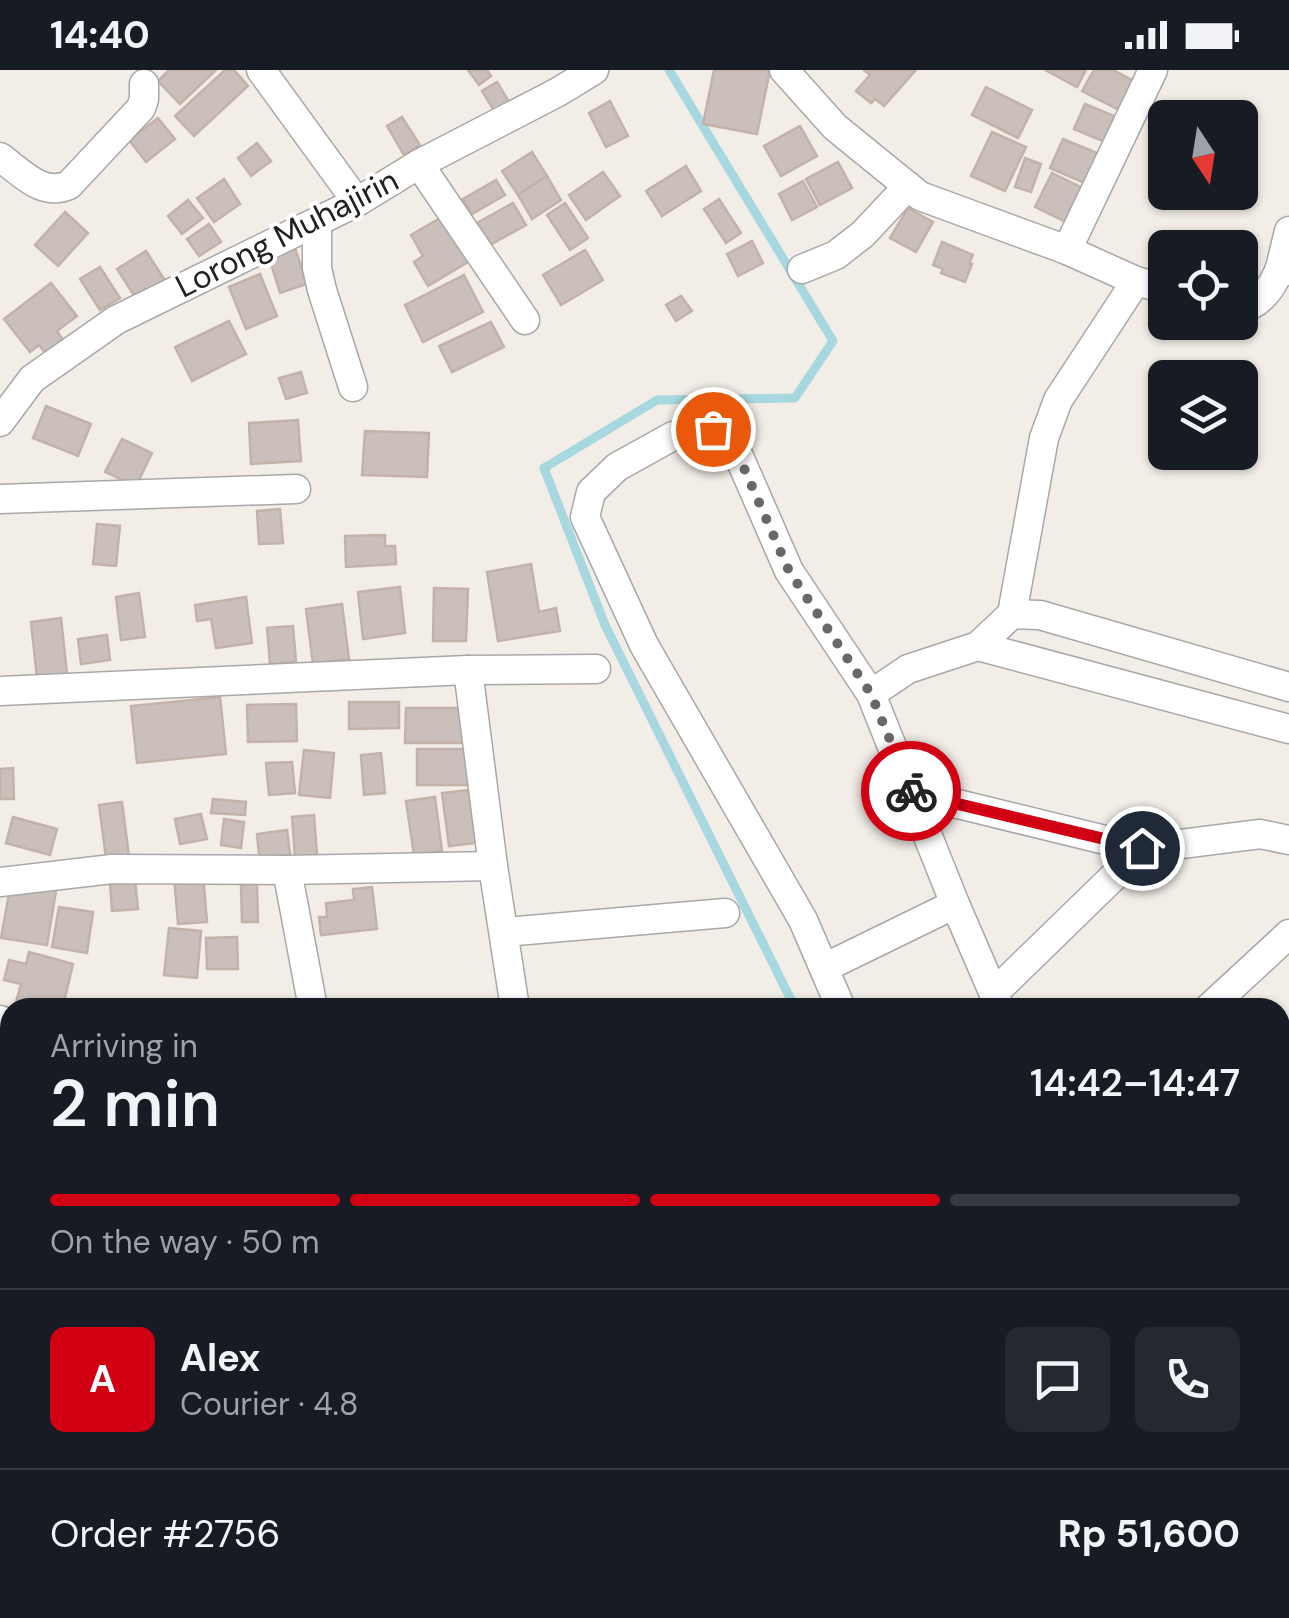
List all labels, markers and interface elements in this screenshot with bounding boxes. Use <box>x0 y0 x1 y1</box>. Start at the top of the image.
text: 14:40 <box>50 10 150 60</box>
north arrow <box>1148 100 1258 210</box>
map controls <box>1148 100 1258 470</box>
street label: Lorong Muhajirin <box>169 159 405 307</box>
button: locate <box>1148 230 1258 340</box>
button: layers <box>1148 360 1258 470</box>
pin <box>671 387 756 472</box>
icon: bag <box>686 402 741 457</box>
courier <box>861 741 961 841</box>
icon: bike <box>884 764 939 819</box>
pin <box>1100 806 1185 891</box>
icon: home <box>1115 821 1170 876</box>
text: Arriving in <box>50 1025 198 1067</box>
text: 14:42–14:47 <box>1030 1058 1240 1108</box>
text: 2 min <box>50 1062 220 1146</box>
text: On the way · 50 m <box>50 1221 320 1263</box>
button: chat <box>1005 1327 1110 1432</box>
button: phone <box>1135 1327 1240 1432</box>
text: Alex <box>180 1333 260 1383</box>
text: A <box>89 1354 116 1404</box>
text: Courier · 4.8 <box>180 1383 358 1425</box>
text: Order #2756 <box>50 1509 280 1559</box>
text: Rp 51,600 <box>1058 1509 1240 1559</box>

